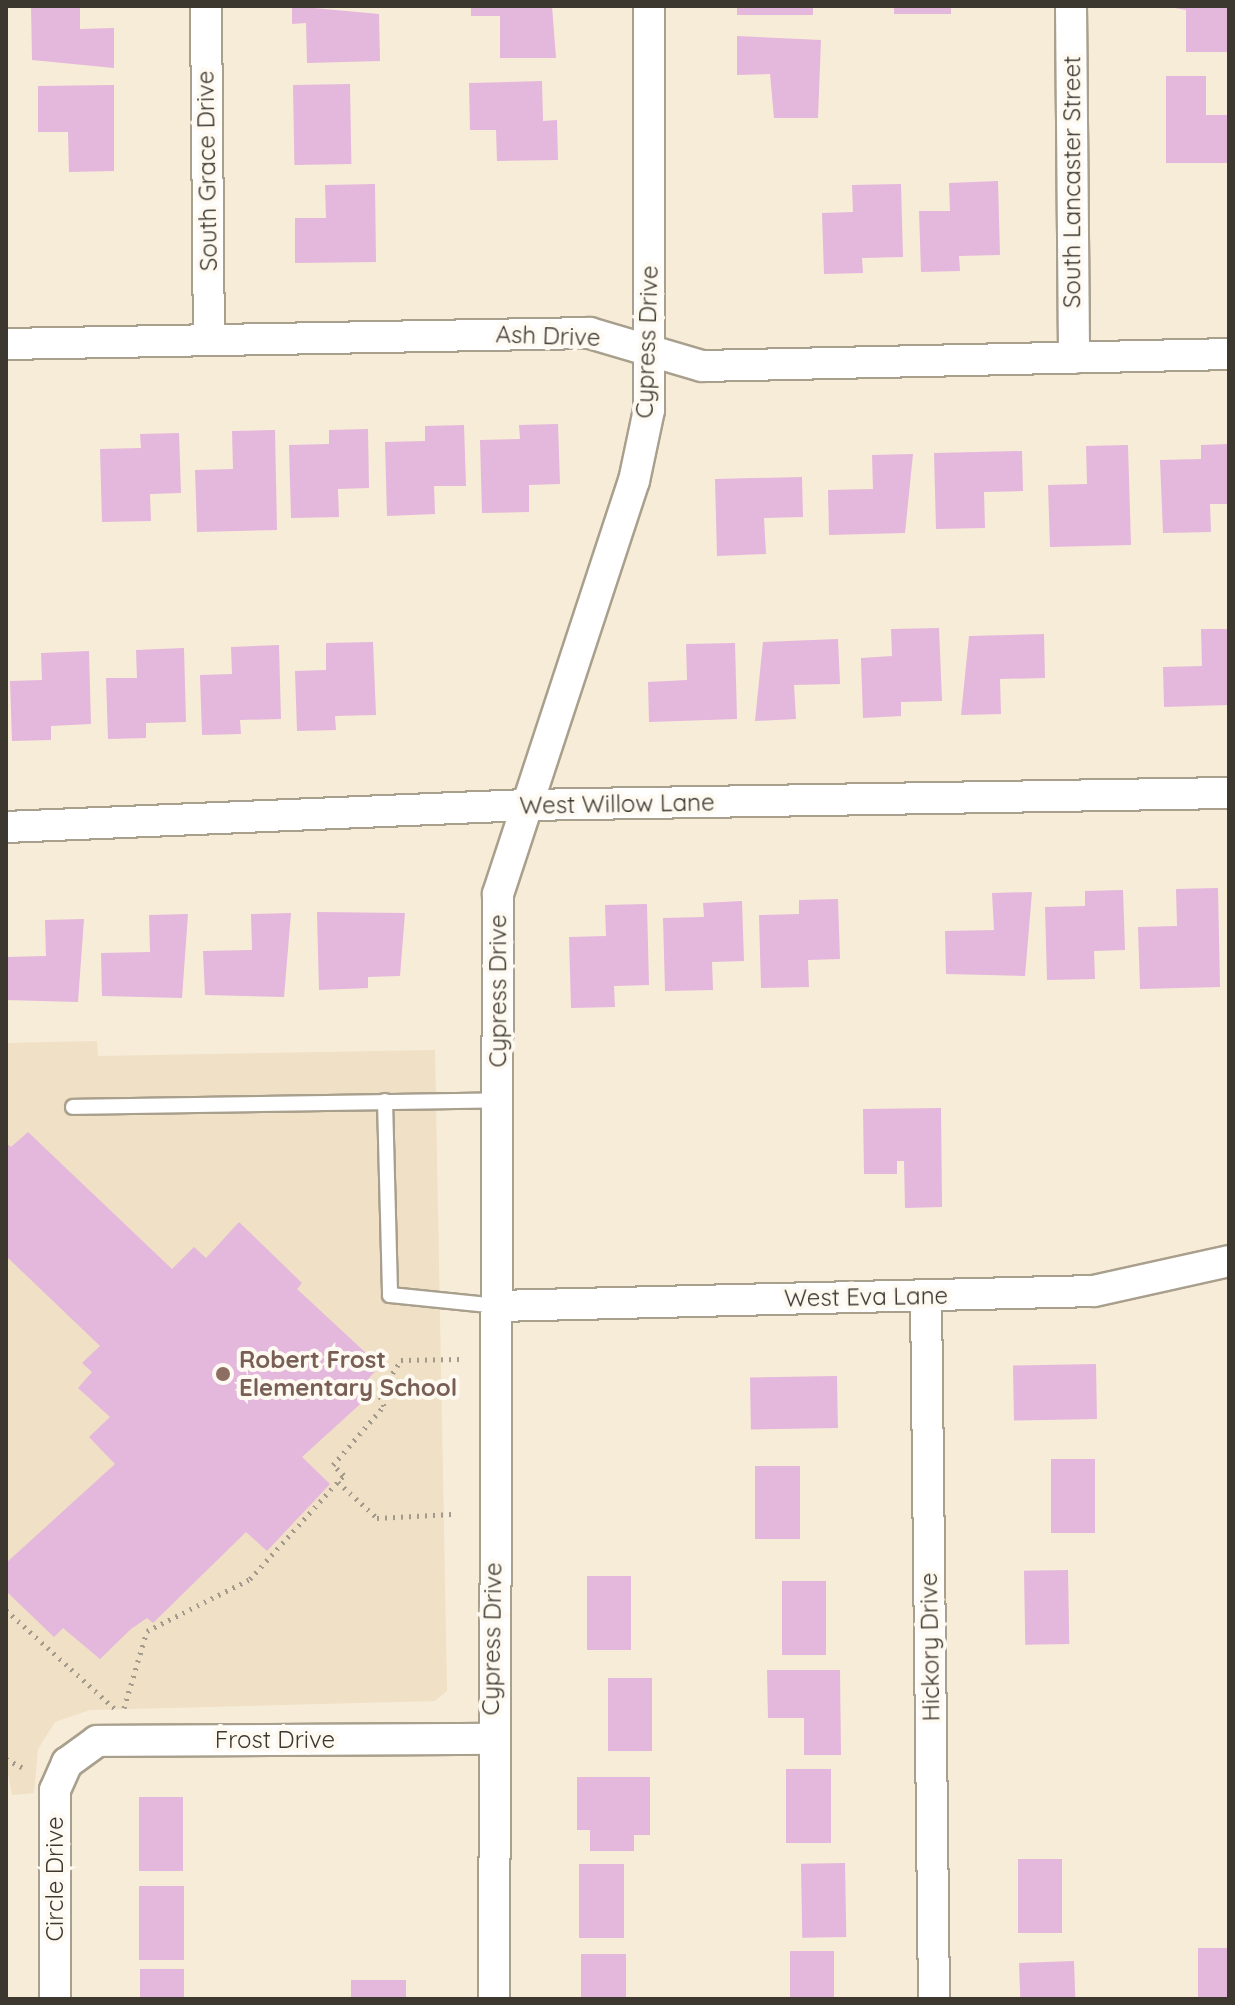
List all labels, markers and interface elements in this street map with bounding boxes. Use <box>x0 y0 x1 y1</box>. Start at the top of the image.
street label: South Lancaster Street <box>1058 56 1086 308</box>
street label: South Grace Drive <box>191 71 223 271</box>
street label: Cypress Drive <box>630 265 664 419</box>
street label: Ash Drive <box>495 320 601 352</box>
street label: West Willow Lane <box>519 788 715 820</box>
street label: Cypress Drive <box>484 915 512 1067</box>
street label: West Eva Lane <box>784 1281 948 1313</box>
place label: Robert Frost Elementary School <box>239 1346 457 1402</box>
marker: Robert Frost Elementary School <box>214 1365 232 1383</box>
street label: Cypress Drive <box>476 1562 508 1716</box>
street label: Hickory Drive <box>914 1572 946 1722</box>
street label: Frost Drive <box>215 1726 335 1754</box>
street label: Circle Drive <box>41 1816 69 1942</box>

